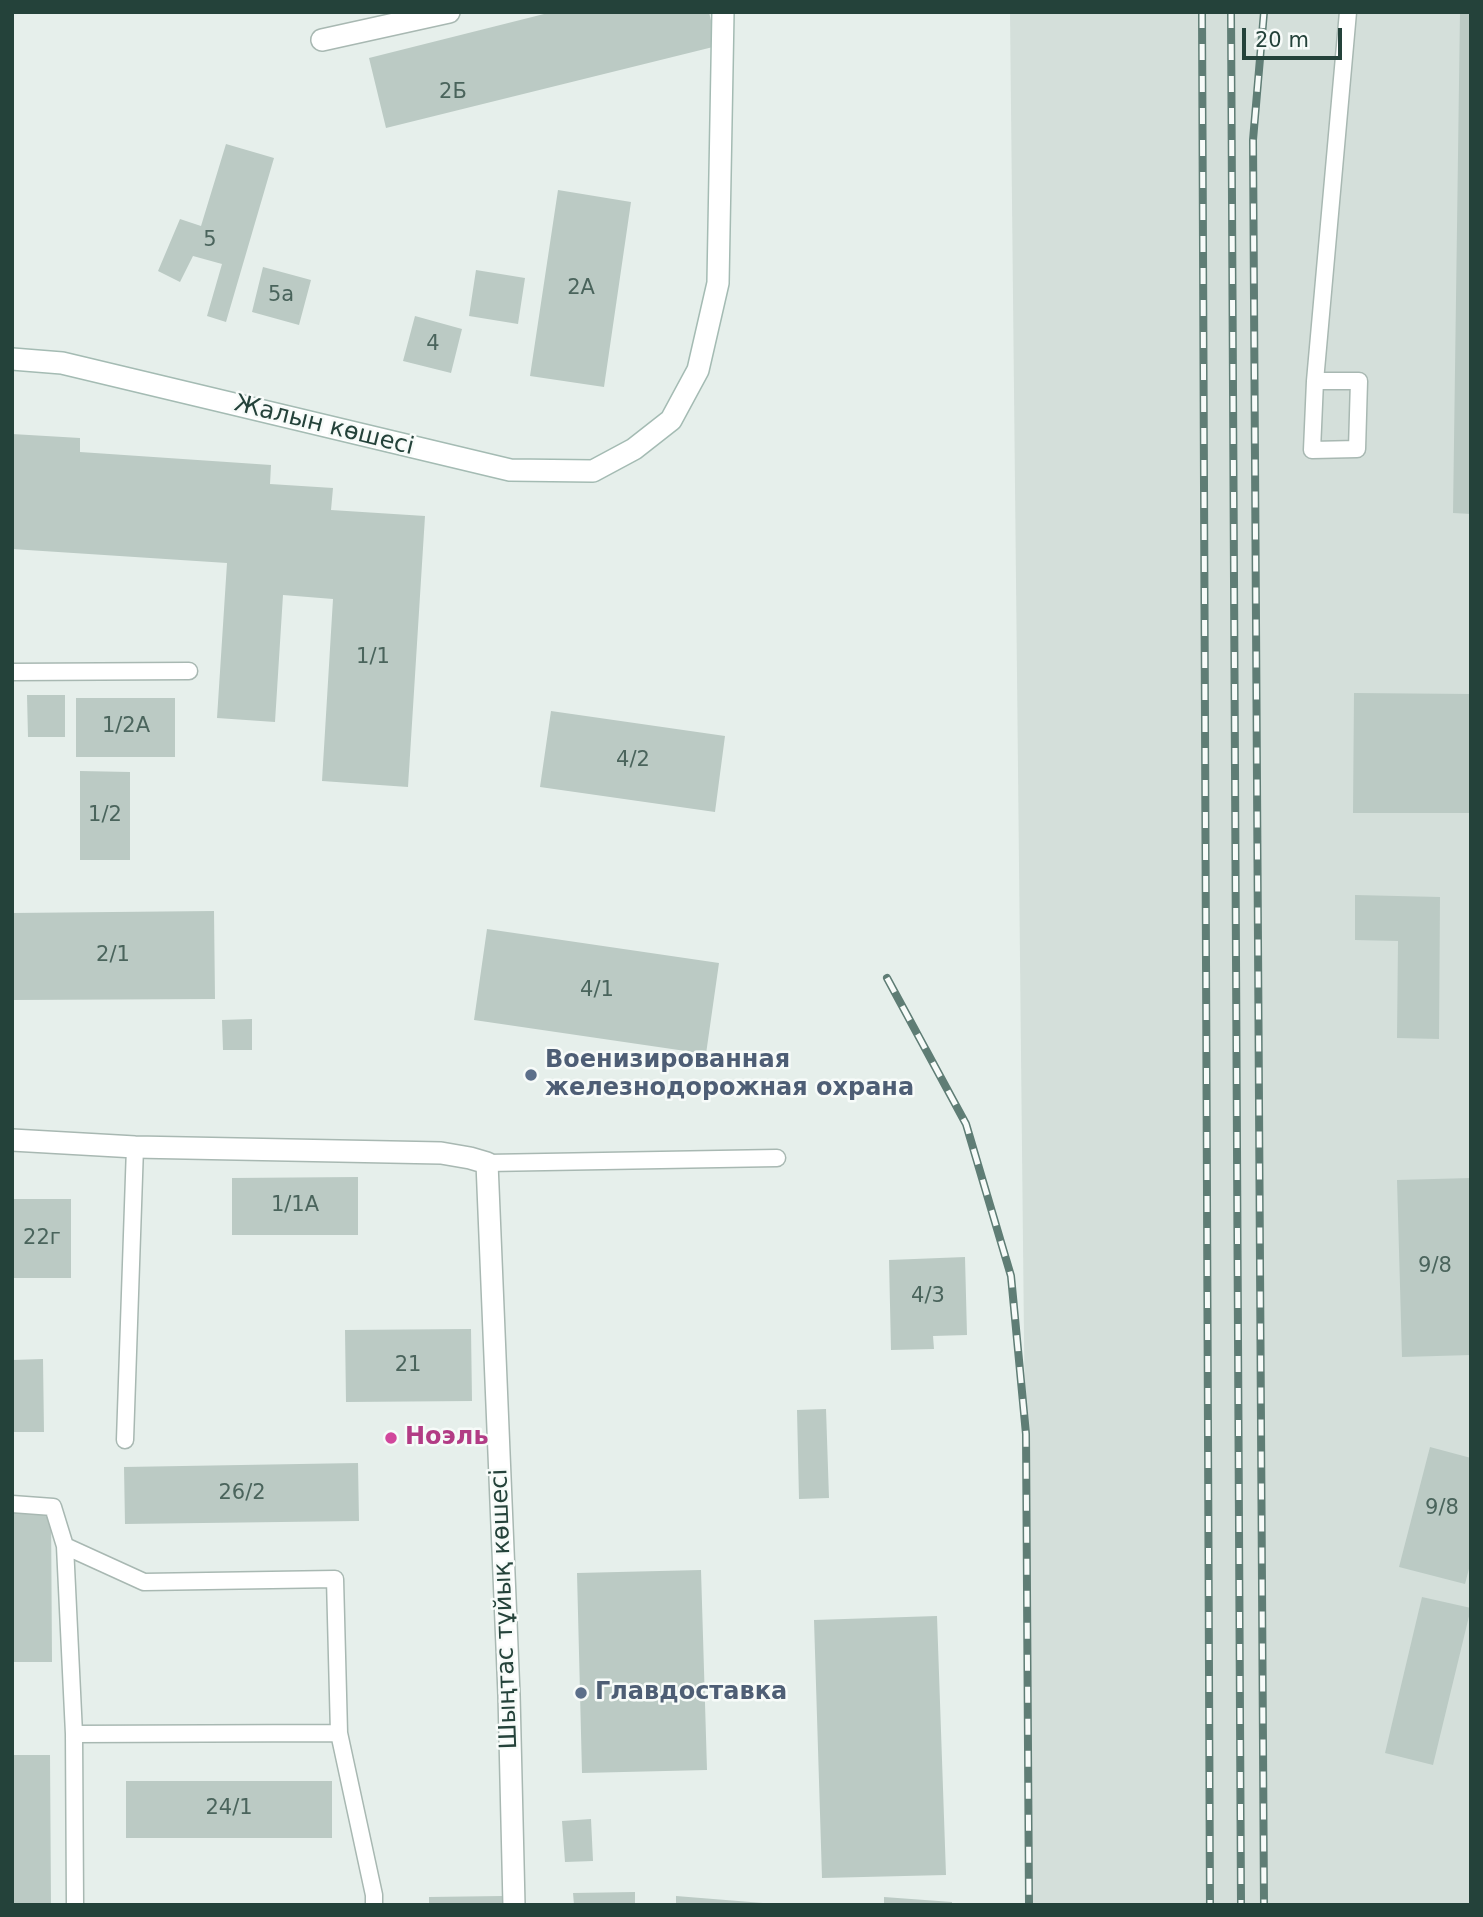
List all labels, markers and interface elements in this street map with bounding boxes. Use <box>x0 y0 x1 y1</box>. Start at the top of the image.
scale bar <box>1245 14 1345 58</box>
text: 20 m <box>1255 28 1309 52</box>
house number: 2Б <box>439 80 467 106</box>
house number: 5 <box>203 228 217 254</box>
house number: 2А <box>567 276 595 302</box>
house number: 5а <box>268 283 294 309</box>
house number: 4 <box>426 332 440 358</box>
street label: Жалын көшесі <box>231 390 417 462</box>
house number: 1/1 <box>356 645 390 671</box>
house number: 1/2А <box>102 714 150 740</box>
house number: 4/2 <box>616 748 650 774</box>
house number: 1/2 <box>88 803 122 829</box>
house number: 2/1 <box>96 943 130 969</box>
house number: 4/1 <box>580 978 614 1004</box>
place label: Военизированная железнодорожная охрана <box>545 1047 914 1103</box>
marker: Военизированная железнодорожная охрана <box>523 1067 539 1083</box>
house number: 1/1А <box>271 1193 319 1219</box>
house number: 22г <box>23 1226 61 1252</box>
house number: 9/8 <box>1418 1254 1452 1280</box>
house number: 4/3 <box>911 1284 945 1310</box>
house number: 21 <box>395 1353 421 1379</box>
place label: Ноэль <box>405 1424 489 1452</box>
marker: Ноэль <box>383 1430 399 1446</box>
street label: Шыңтас тұйық көшесі <box>486 1468 524 1750</box>
house number: 26/2 <box>218 1481 266 1507</box>
house number: 9/8 <box>1425 1496 1459 1522</box>
place label: Главдоставка <box>595 1679 787 1707</box>
marker: Главдоставка <box>573 1685 589 1701</box>
house number: 24/1 <box>205 1796 253 1822</box>

